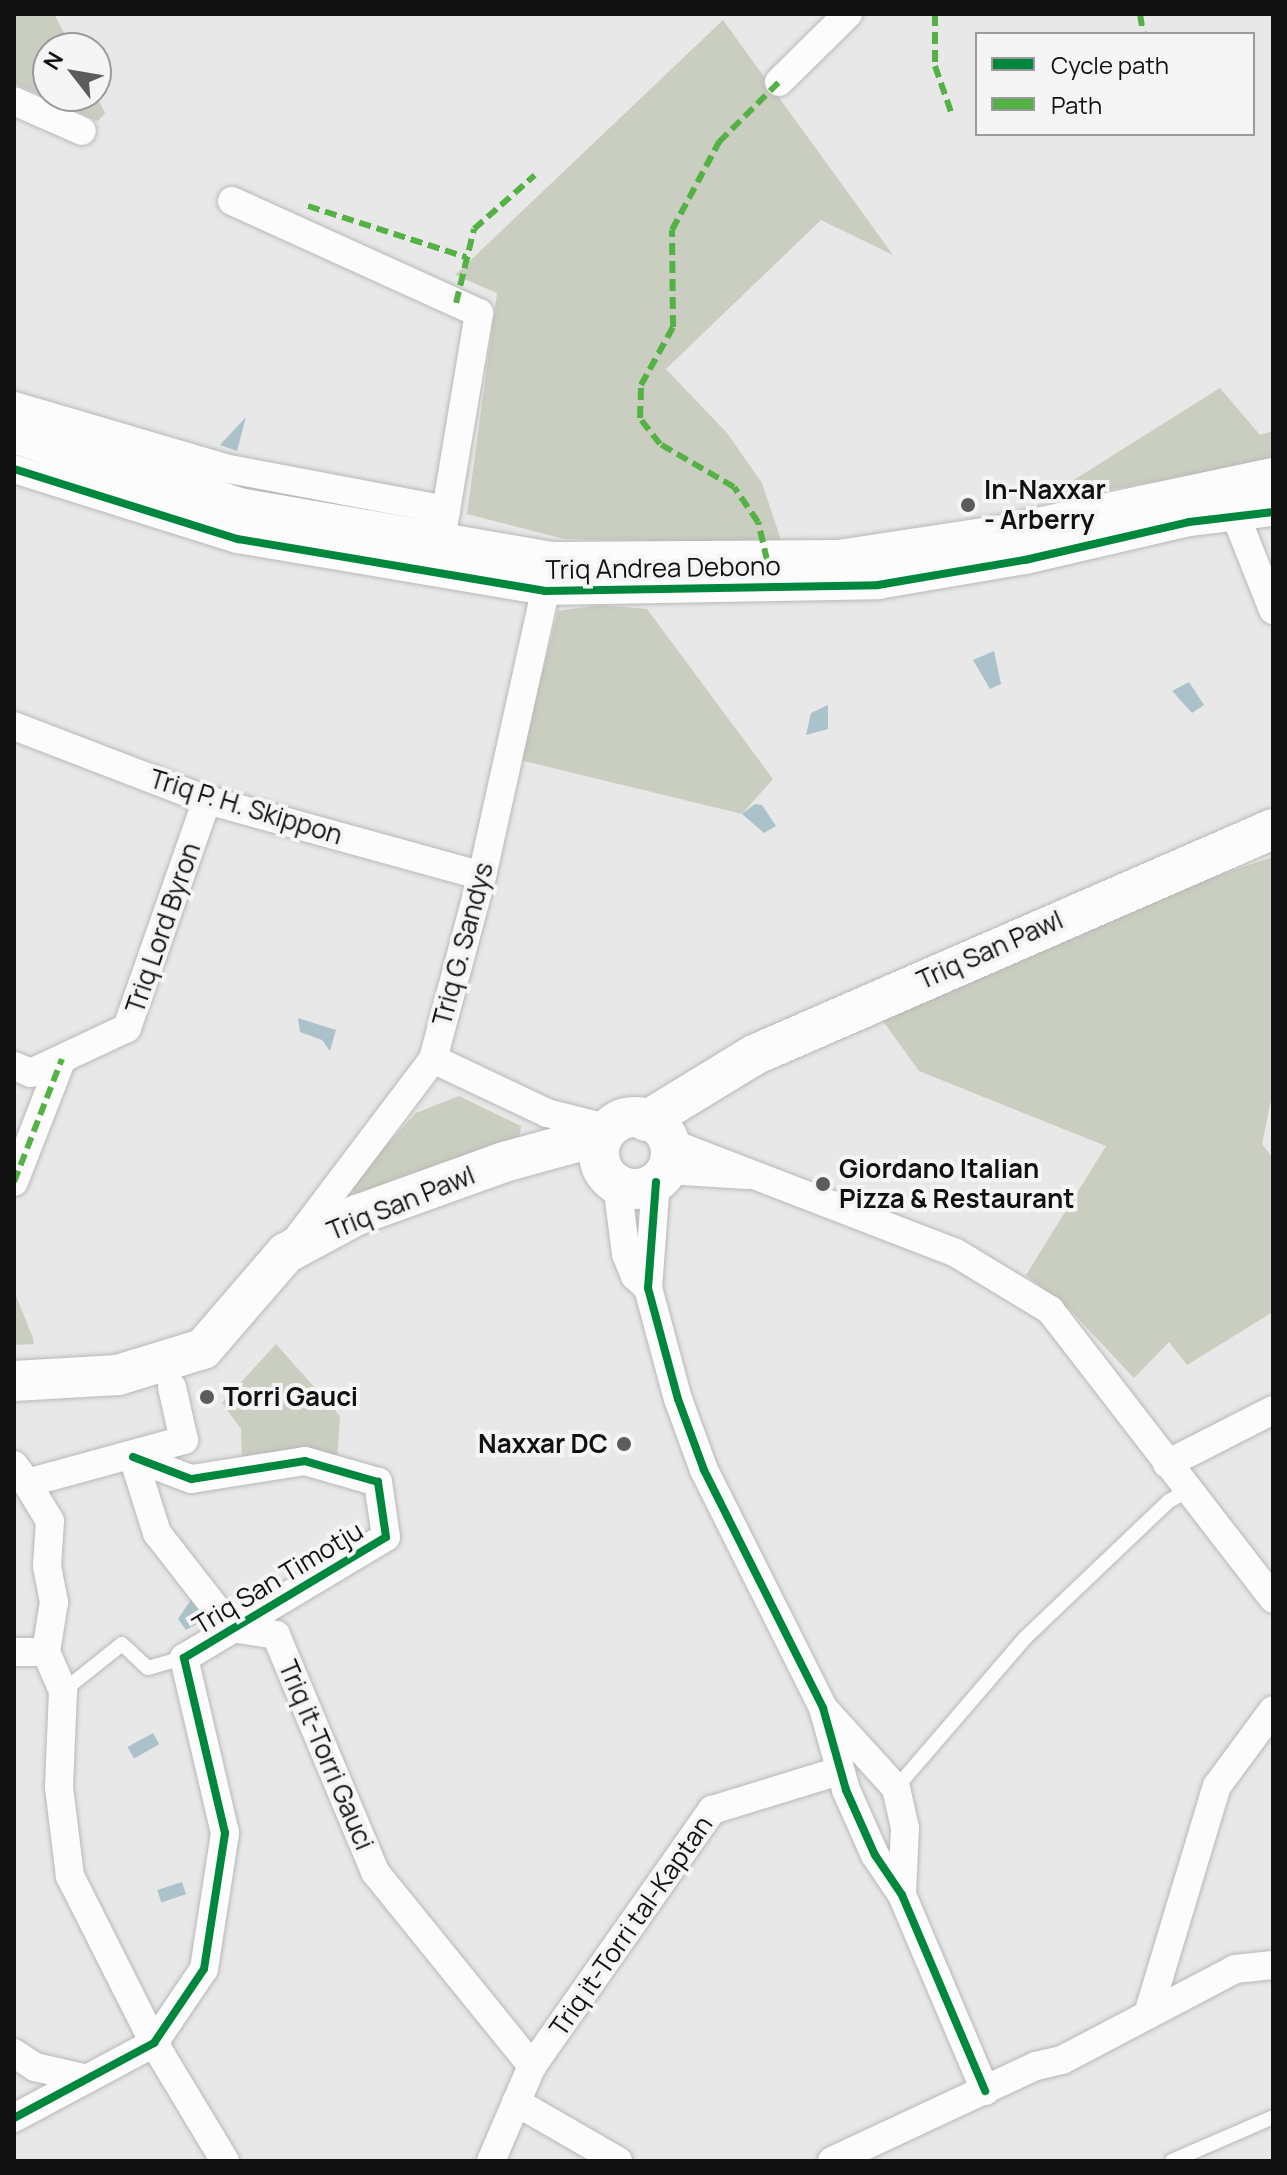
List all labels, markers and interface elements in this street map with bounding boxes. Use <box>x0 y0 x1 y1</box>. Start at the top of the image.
north arrow <box>32 32 112 112</box>
legend <box>975 32 1255 136</box>
text: N <box>36 46 70 75</box>
text: Cycle path <box>1051 48 1169 81</box>
text: Path <box>1051 88 1102 121</box>
place label: In-Naxxar - Arberry <box>984 474 1106 536</box>
marker: In-Naxxar - Arberry <box>959 496 977 514</box>
street label: Triq Andrea Debono <box>545 550 781 586</box>
street label: Triq P. H. Skippon <box>146 763 346 851</box>
street label: Triq Lord Byron <box>119 839 207 1017</box>
street label: Triq G. Sandys <box>426 859 500 1029</box>
street label: Triq San Pawl <box>912 904 1068 996</box>
place label: Giordano Italian Pizza & Restaurant <box>839 1153 1075 1214</box>
street label: Triq San Pawl <box>323 1159 479 1247</box>
marker: Giordano Italian Pizza & Restaurant <box>814 1175 832 1193</box>
place label: Torri Gauci <box>223 1381 358 1413</box>
marker: Torri Gauci <box>198 1388 216 1406</box>
place label: Naxxar DC <box>478 1428 608 1460</box>
marker: Naxxar DC <box>615 1435 633 1453</box>
street label: Triq San Timotju <box>187 1515 369 1641</box>
street label: Triq it-Torri Gauci <box>272 1656 380 1854</box>
street label: Triq it-Torri tal-Kaptan <box>543 1810 719 2042</box>

